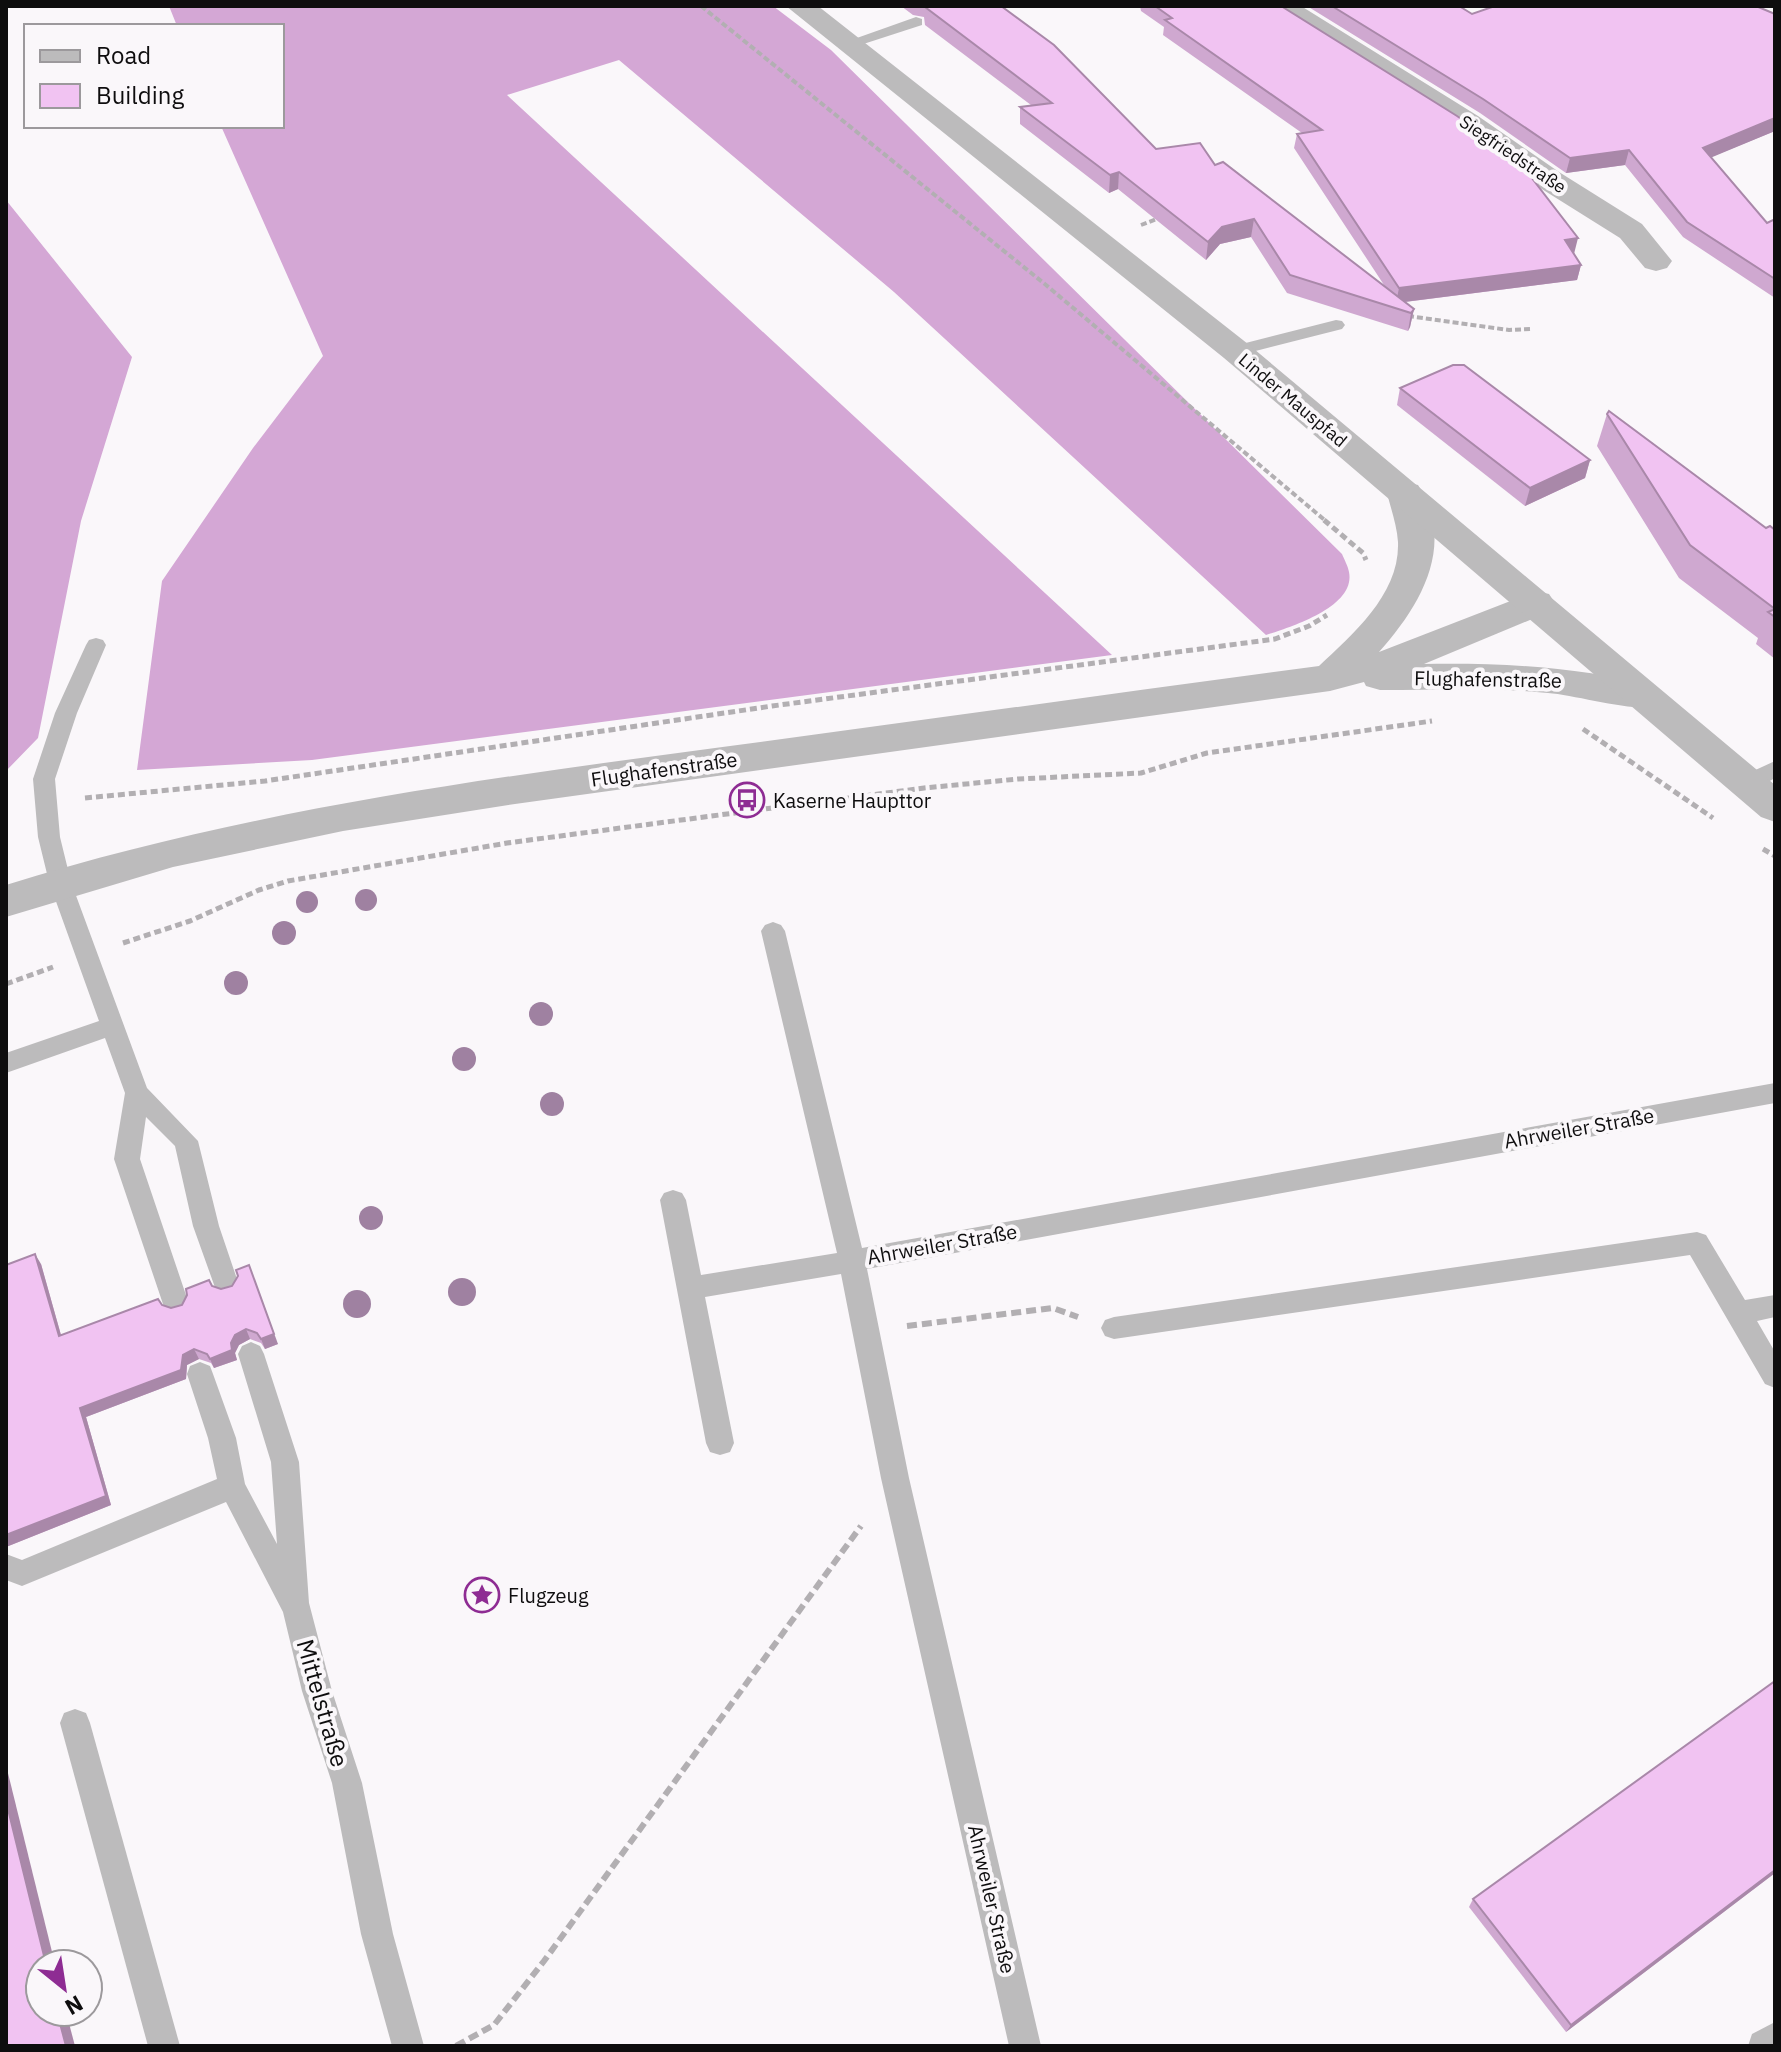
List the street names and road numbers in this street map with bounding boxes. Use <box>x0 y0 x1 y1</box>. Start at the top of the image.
street label: Siegfriedstraße <box>1455 110 1571 198</box>
street label: Linder Mauspfad <box>1234 348 1352 452</box>
street label: Flughafenstraße <box>1414 664 1562 694</box>
street label: Flughafenstraße <box>589 745 739 793</box>
street label: Ahrweiler Straße <box>1502 1102 1656 1154</box>
street label: Ahrweiler Straße <box>865 1218 1019 1270</box>
street label: Mittelstraße <box>289 1635 357 1771</box>
street label: Ahrweiler Straße <box>962 1822 1022 1976</box>

